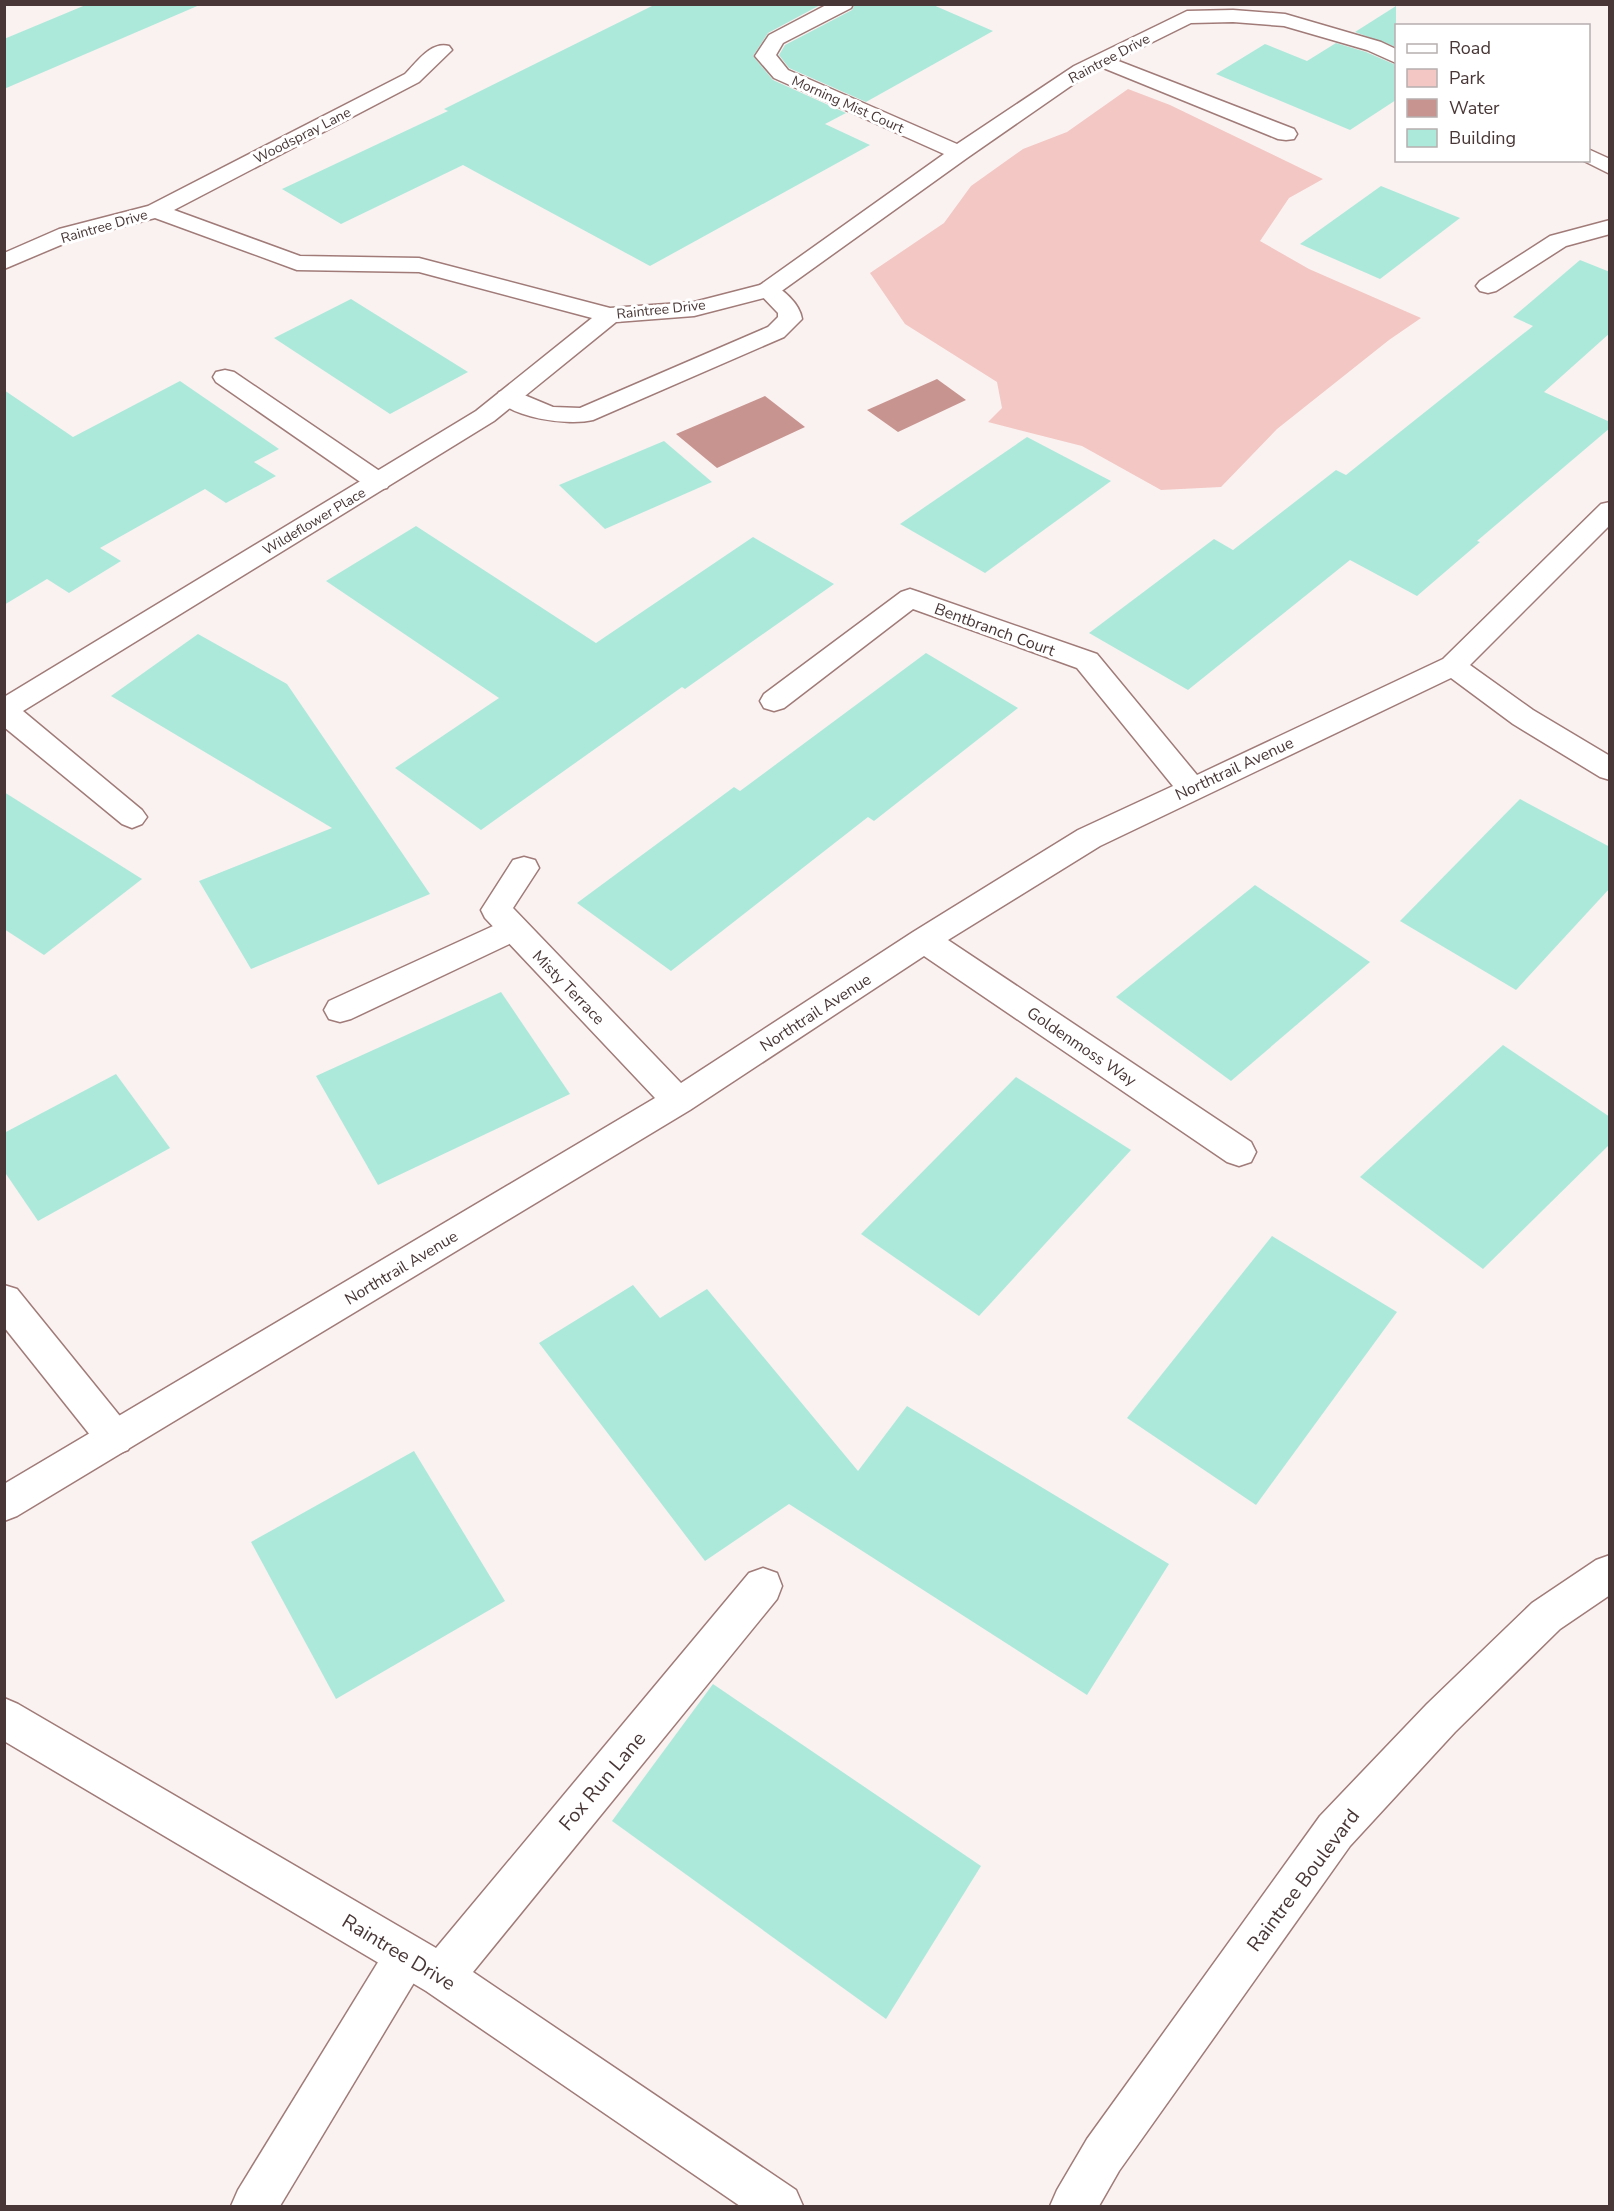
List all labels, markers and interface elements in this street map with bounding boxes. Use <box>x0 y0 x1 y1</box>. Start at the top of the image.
legend <box>1395 24 1590 162</box>
street label: Raintree Drive <box>1065 29 1153 88</box>
text: Road <box>1449 36 1491 60</box>
text: Park <box>1449 66 1486 90</box>
street label: Morning Mist Court <box>789 71 907 138</box>
text: Water <box>1449 96 1500 120</box>
street label: Woodspray Lane <box>250 103 354 168</box>
text: Building <box>1449 126 1516 150</box>
street label: Raintree Drive <box>59 205 150 248</box>
street label: Raintree Drive <box>616 295 707 324</box>
street label: Wildeflower Place <box>259 483 369 560</box>
street label: Bentbranch Court <box>931 598 1058 662</box>
street label: Northtrail Avenue <box>1172 732 1297 806</box>
street label: Misty Terrace <box>527 946 609 1030</box>
street label: Northtrail Avenue <box>756 969 875 1057</box>
street label: Goldenmoss Way <box>1022 1002 1141 1092</box>
street label: Northtrail Avenue <box>341 1225 462 1310</box>
street label: Fox Run Lane <box>553 1726 652 1837</box>
street label: Raintree Boulevard <box>1241 1803 1366 1957</box>
street label: Raintree Drive <box>337 1908 460 1997</box>

